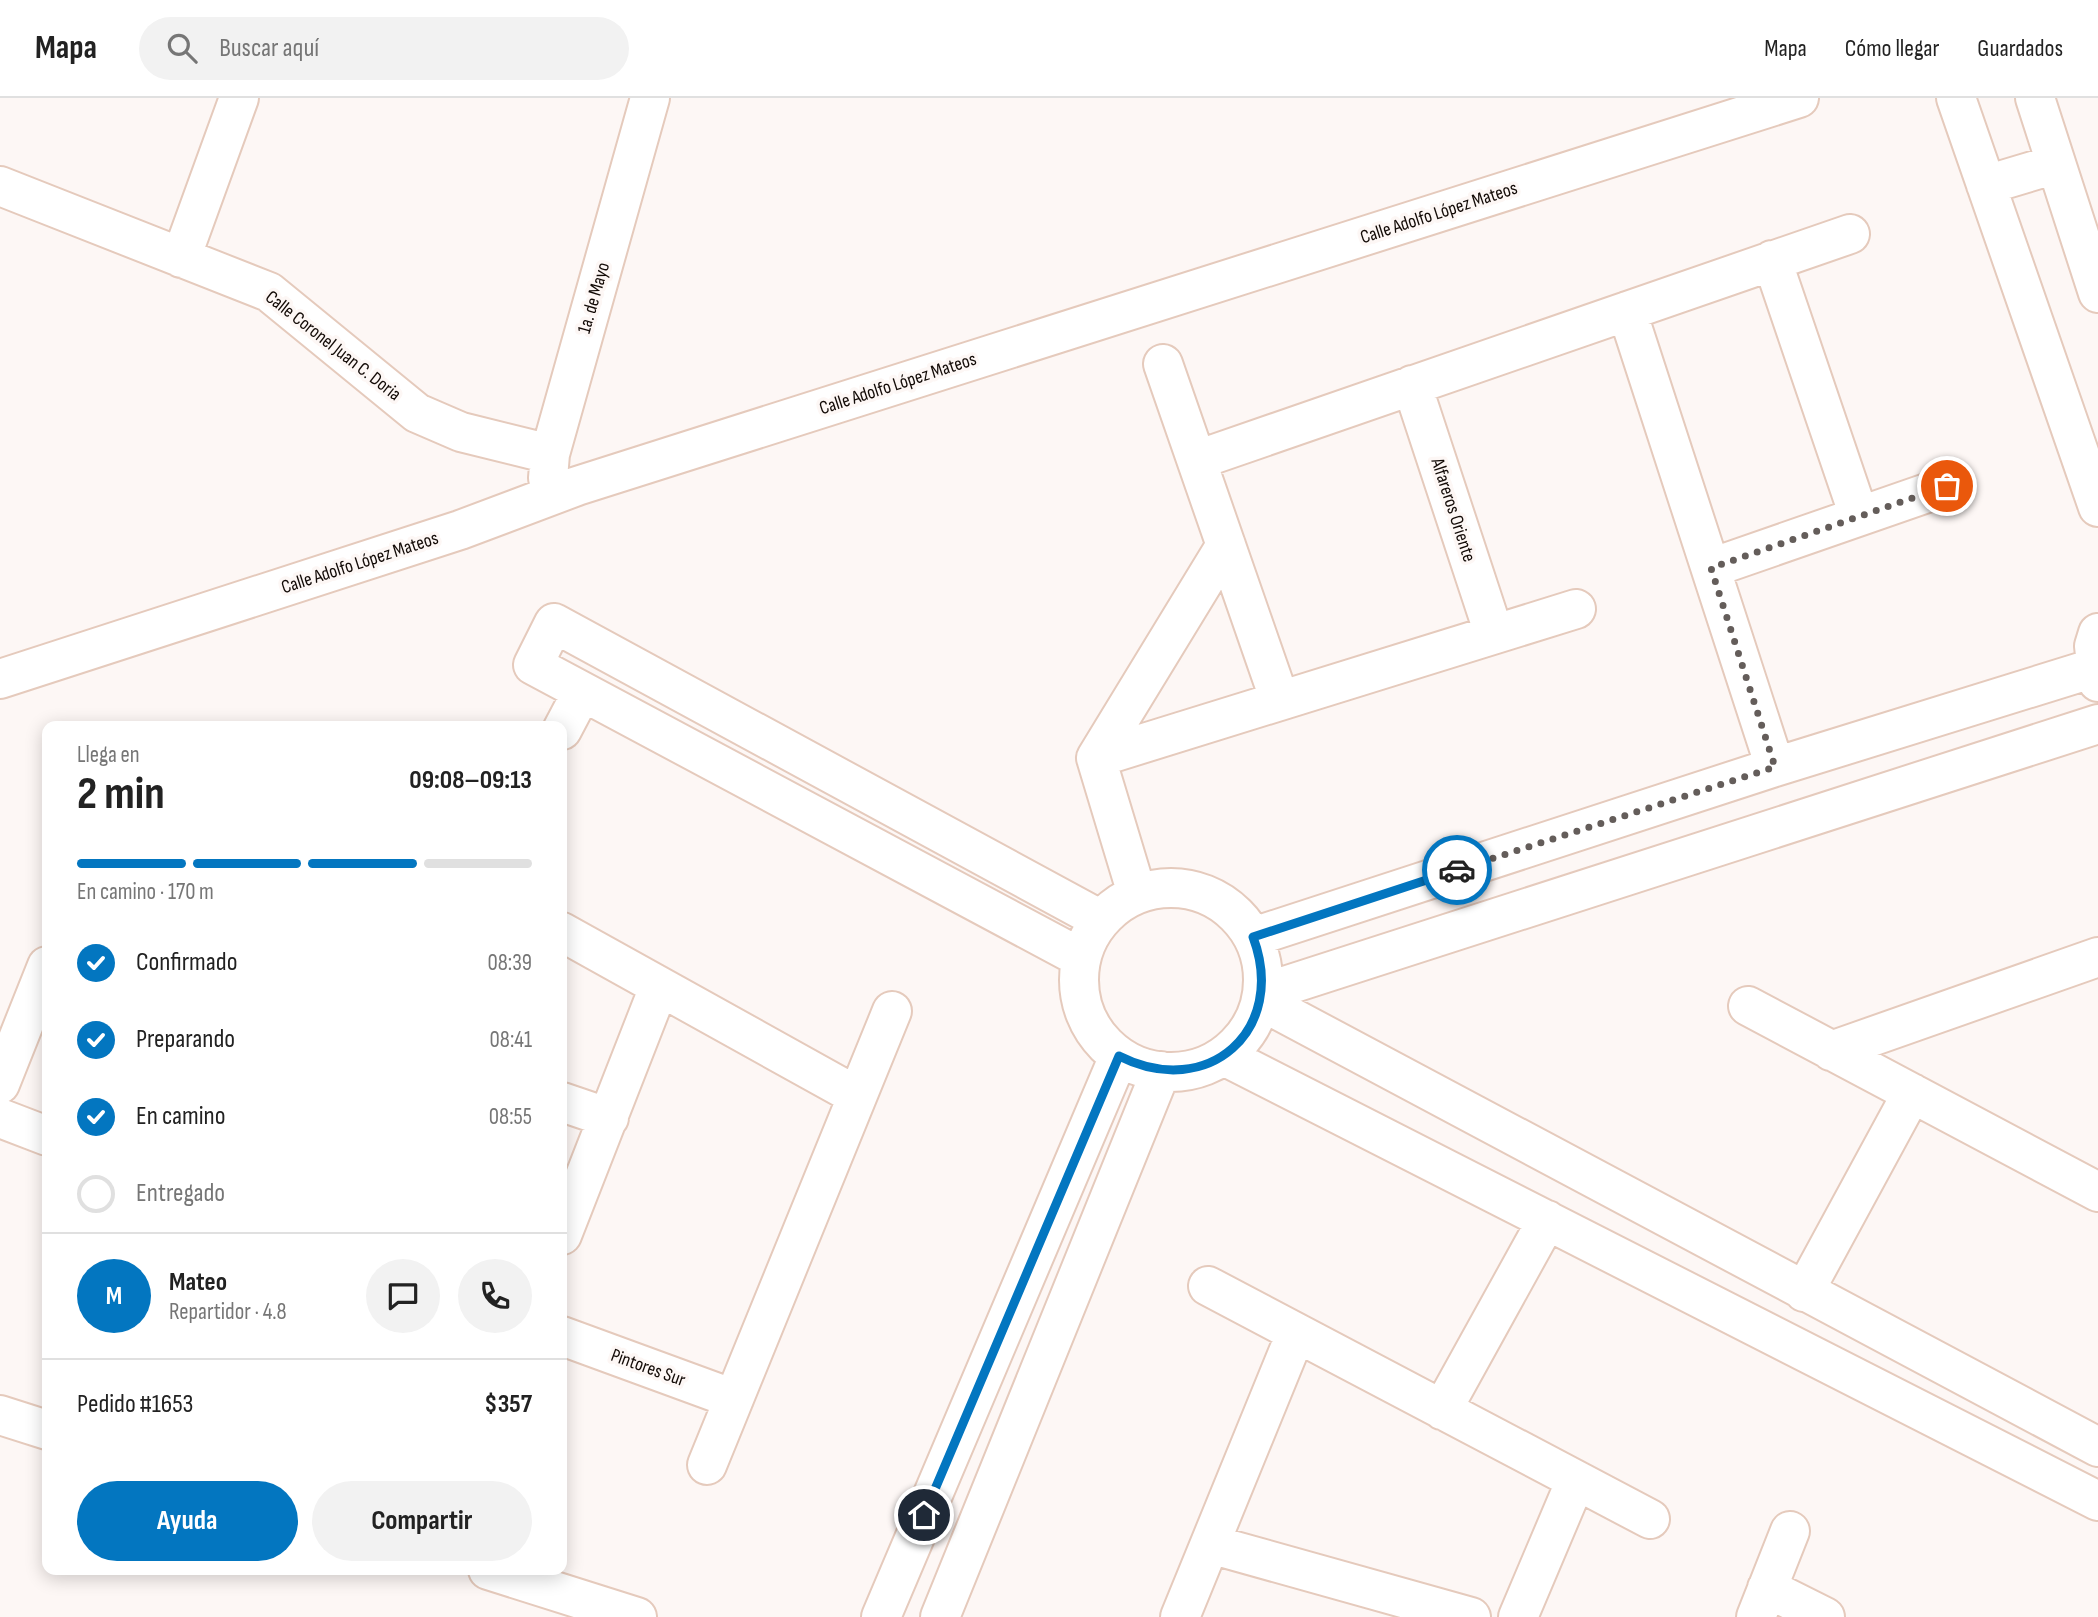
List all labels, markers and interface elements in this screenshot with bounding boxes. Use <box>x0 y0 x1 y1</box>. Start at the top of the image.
search box <box>139 17 629 80</box>
text: Mapa <box>35 28 97 68</box>
icon: search <box>163 29 201 67</box>
text: Buscar aquí <box>219 33 319 64</box>
text: Mapa <box>1764 34 1807 63</box>
text: Cómo llegar <box>1845 34 1939 63</box>
text: Guardados <box>1977 34 2063 63</box>
street label: Calle Adolfo López Mateos <box>1358 177 1521 249</box>
street label: 1a. de Mayo <box>573 260 615 336</box>
street label: Calle Coronel Juan C. Doria <box>261 286 405 406</box>
street label: Calle Adolfo López Mateos <box>817 348 980 420</box>
street label: Alfareros Oriente <box>1425 454 1481 565</box>
pin <box>1917 456 1977 516</box>
icon: bag <box>1928 467 1966 505</box>
street label: Calle Adolfo López Mateos <box>279 527 442 599</box>
text: Llega en <box>77 741 140 769</box>
text: 09:08–09:13 <box>409 765 532 796</box>
text: 2 min <box>77 767 165 822</box>
courier <box>1422 835 1492 905</box>
icon: car <box>1438 851 1476 889</box>
text: En camino · 170 m <box>77 878 214 906</box>
icon: check <box>77 944 115 982</box>
text: Confirmado <box>136 947 237 978</box>
text: 08:39 <box>487 949 532 977</box>
icon: check <box>77 1021 115 1059</box>
text: Preparando <box>136 1024 235 1055</box>
text: 08:41 <box>490 1026 532 1054</box>
icon: check <box>77 1098 115 1136</box>
text: En camino <box>136 1101 226 1132</box>
text: 08:55 <box>489 1103 532 1131</box>
text: Entregado <box>136 1178 225 1209</box>
button: chat <box>366 1259 440 1333</box>
button: phone <box>458 1259 532 1333</box>
text: Mateo <box>169 1267 227 1298</box>
text: M <box>106 1281 122 1312</box>
text: Repartidor · 4.8 <box>169 1298 287 1326</box>
street label: Pintores Sur <box>608 1344 689 1392</box>
text: Pedido #1653 <box>77 1389 194 1420</box>
text: $357 <box>484 1389 532 1420</box>
button: Ayuda <box>77 1481 298 1561</box>
button: Compartir <box>312 1481 532 1561</box>
pin <box>894 1485 954 1545</box>
icon: home <box>905 1496 943 1534</box>

